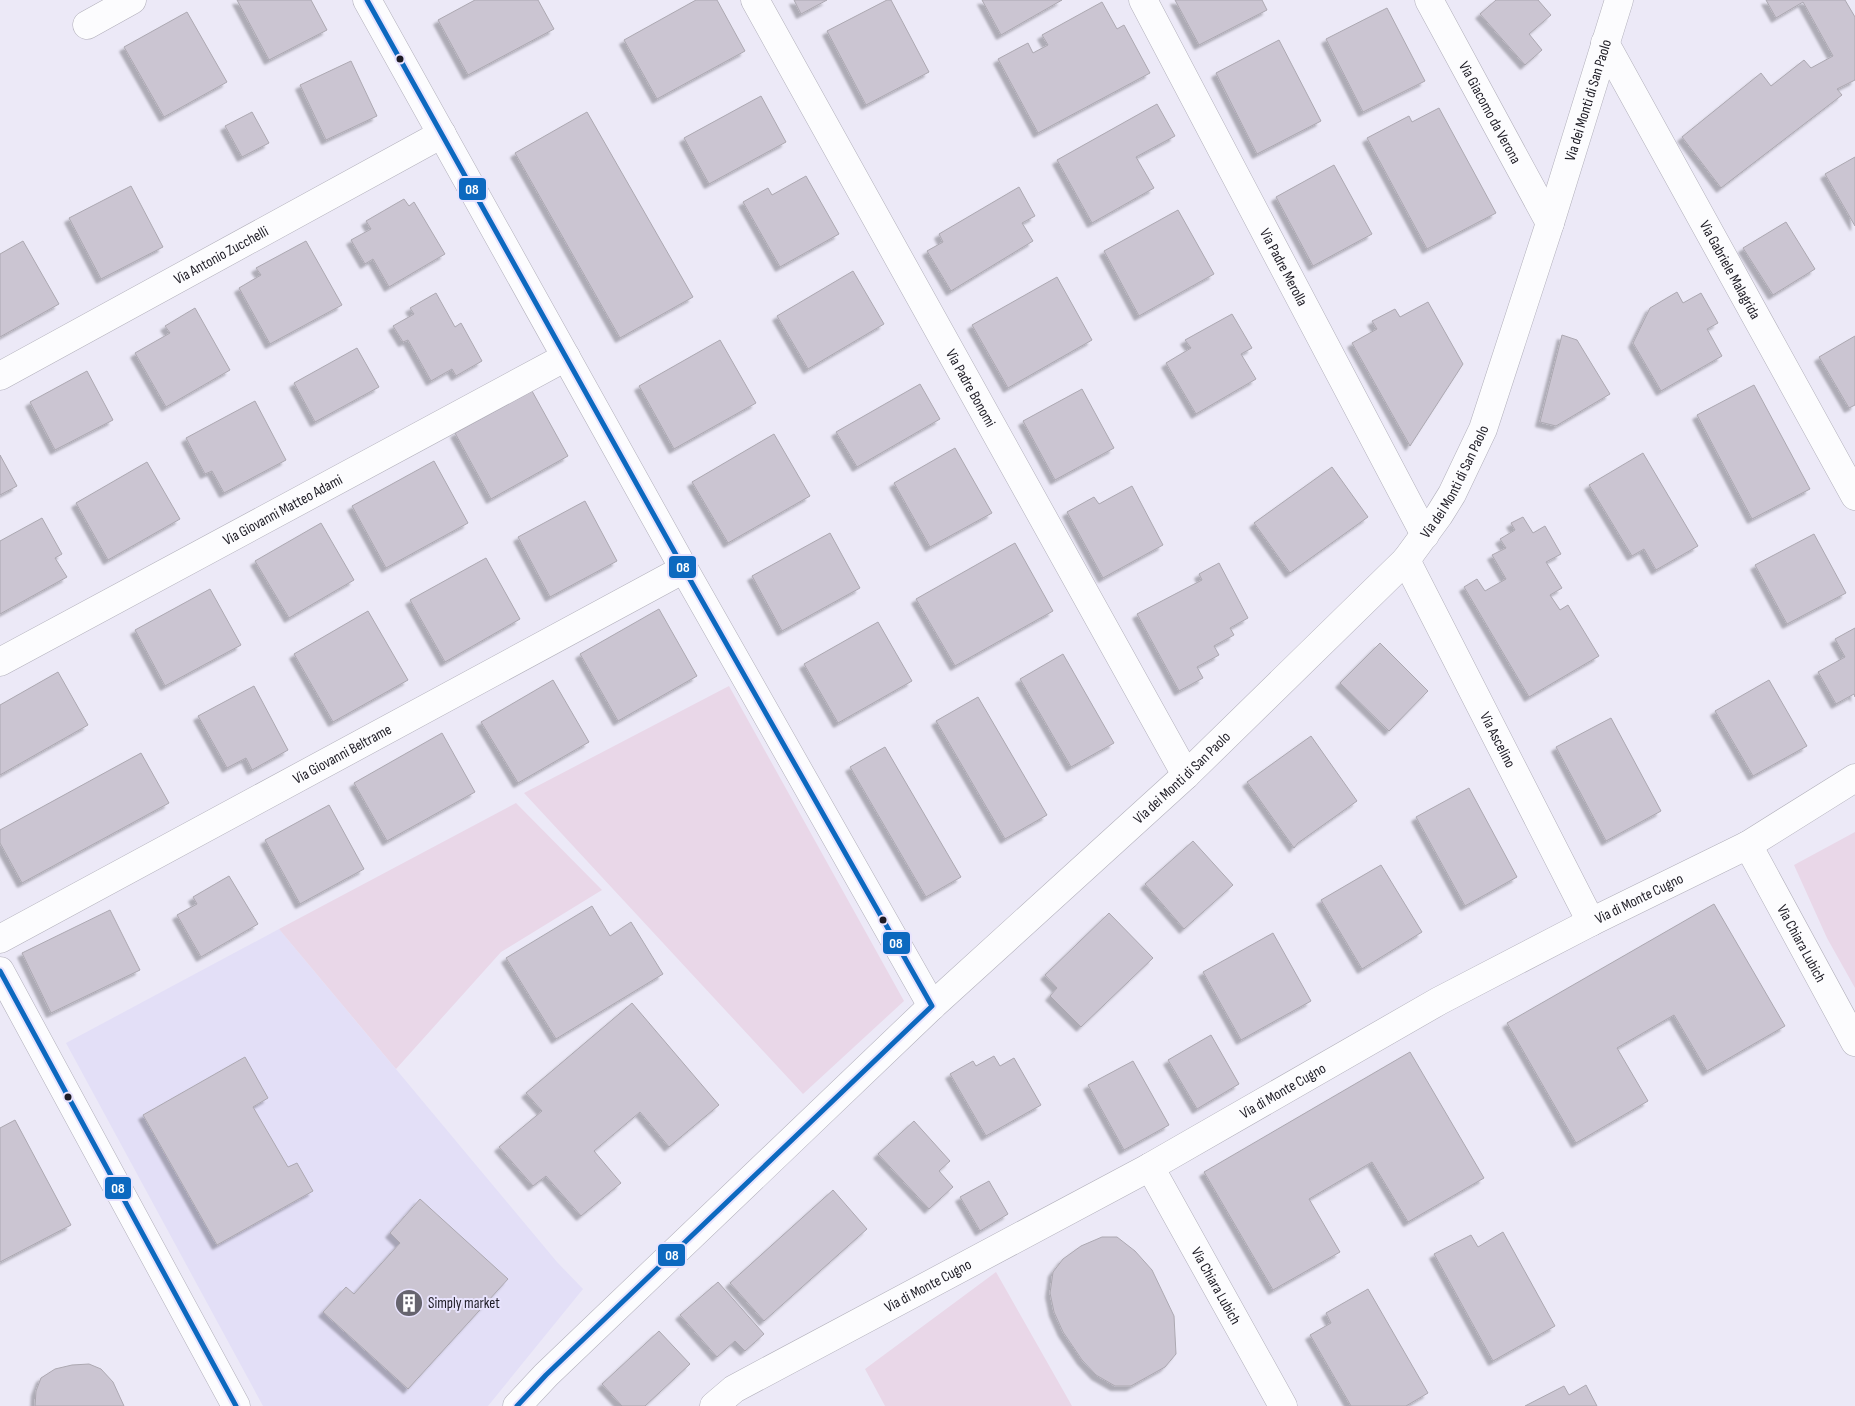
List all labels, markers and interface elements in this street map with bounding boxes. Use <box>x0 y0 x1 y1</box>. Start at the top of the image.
street label: Via dei Monti di San Paolo <box>1560 37 1616 163</box>
unlabelled marker <box>395 54 405 64</box>
street label: Via Giacomo da Verona <box>1455 58 1526 167</box>
line badge: 08 <box>458 177 487 201</box>
text: 08 <box>465 181 479 198</box>
street label: Via Gabriele Malagrida <box>1695 217 1765 323</box>
street label: Via Antonio Zucchelli <box>170 221 272 289</box>
street label: Via Padre Merolla <box>1256 225 1312 309</box>
street label: Via Padre Bonomi <box>941 346 1000 431</box>
street label: Via dei Monti di San Paolo <box>1416 423 1493 542</box>
street label: Via Giovanni Matteo Adami <box>220 470 346 550</box>
line badge: 08 <box>668 555 697 579</box>
text: 08 <box>676 559 690 576</box>
street label: Via Ascelino <box>1476 709 1520 771</box>
street label: Via Giovanni Beltrame <box>290 720 395 788</box>
street label: Via dei Monti di San Paolo <box>1129 727 1234 828</box>
street label: Via di Monte Cugno <box>1592 869 1686 928</box>
street label: Via Chiara Lubich <box>1773 901 1830 986</box>
unlabelled marker <box>878 915 888 925</box>
line badge: 08 <box>882 931 911 955</box>
text: 08 <box>889 935 903 952</box>
street label: Via di Monte Cugno <box>1237 1059 1329 1123</box>
unlabelled marker <box>63 1092 73 1102</box>
line badge: 08 <box>104 1176 132 1200</box>
text: 08 <box>111 1180 125 1197</box>
line badge: 08 <box>657 1243 686 1267</box>
street label: Via Chiara Lubich <box>1187 1244 1245 1328</box>
text: 08 <box>665 1247 679 1264</box>
street label: Via di Monte Cugno <box>881 1255 975 1317</box>
building icon: Simply market <box>394 1288 424 1318</box>
place label: Simply market <box>428 1294 500 1313</box>

